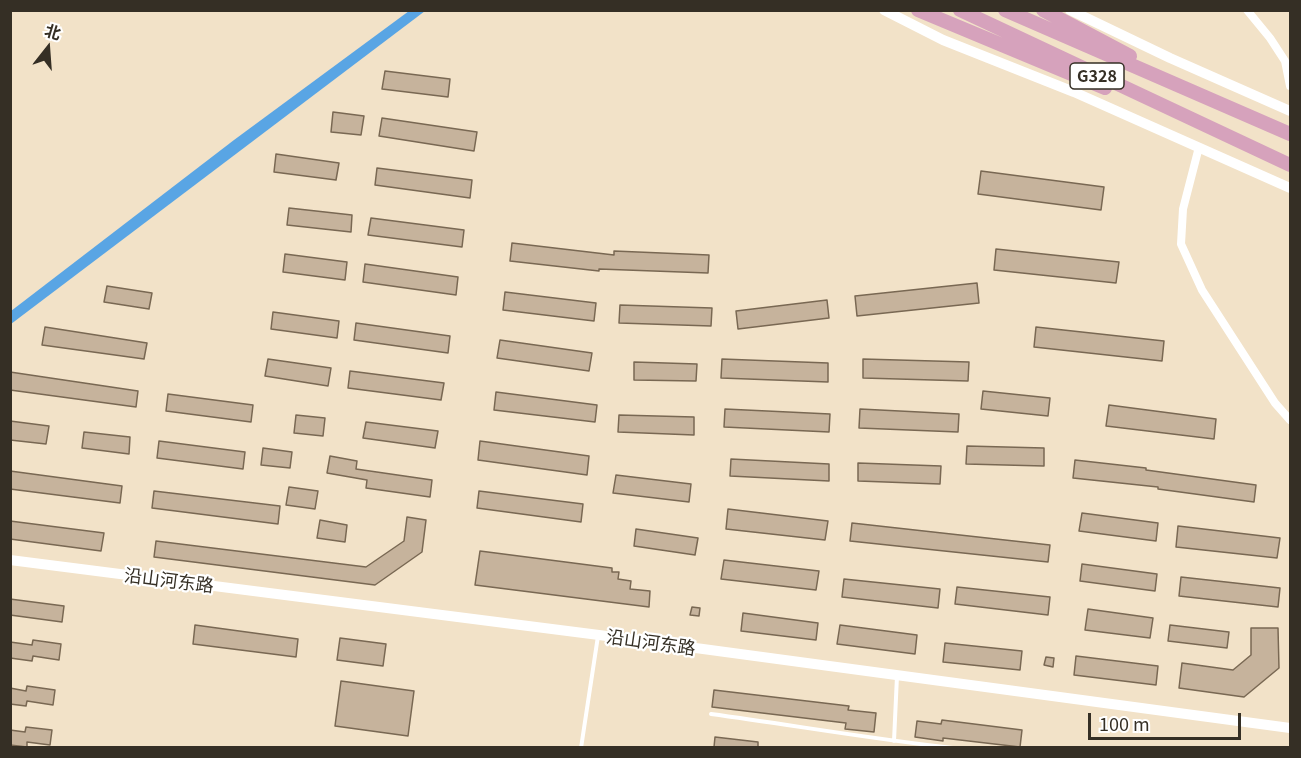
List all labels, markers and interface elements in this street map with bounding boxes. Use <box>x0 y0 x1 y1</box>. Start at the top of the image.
text: 北 <box>42 17 64 45</box>
north arrow <box>18 18 78 78</box>
road number: G328 <box>1070 63 1124 89</box>
street label: 沿山河东路 <box>123 564 215 596</box>
street label: 沿山河东路 <box>605 625 697 659</box>
scale bar <box>1091 701 1244 739</box>
text: 100 m <box>1099 710 1150 736</box>

